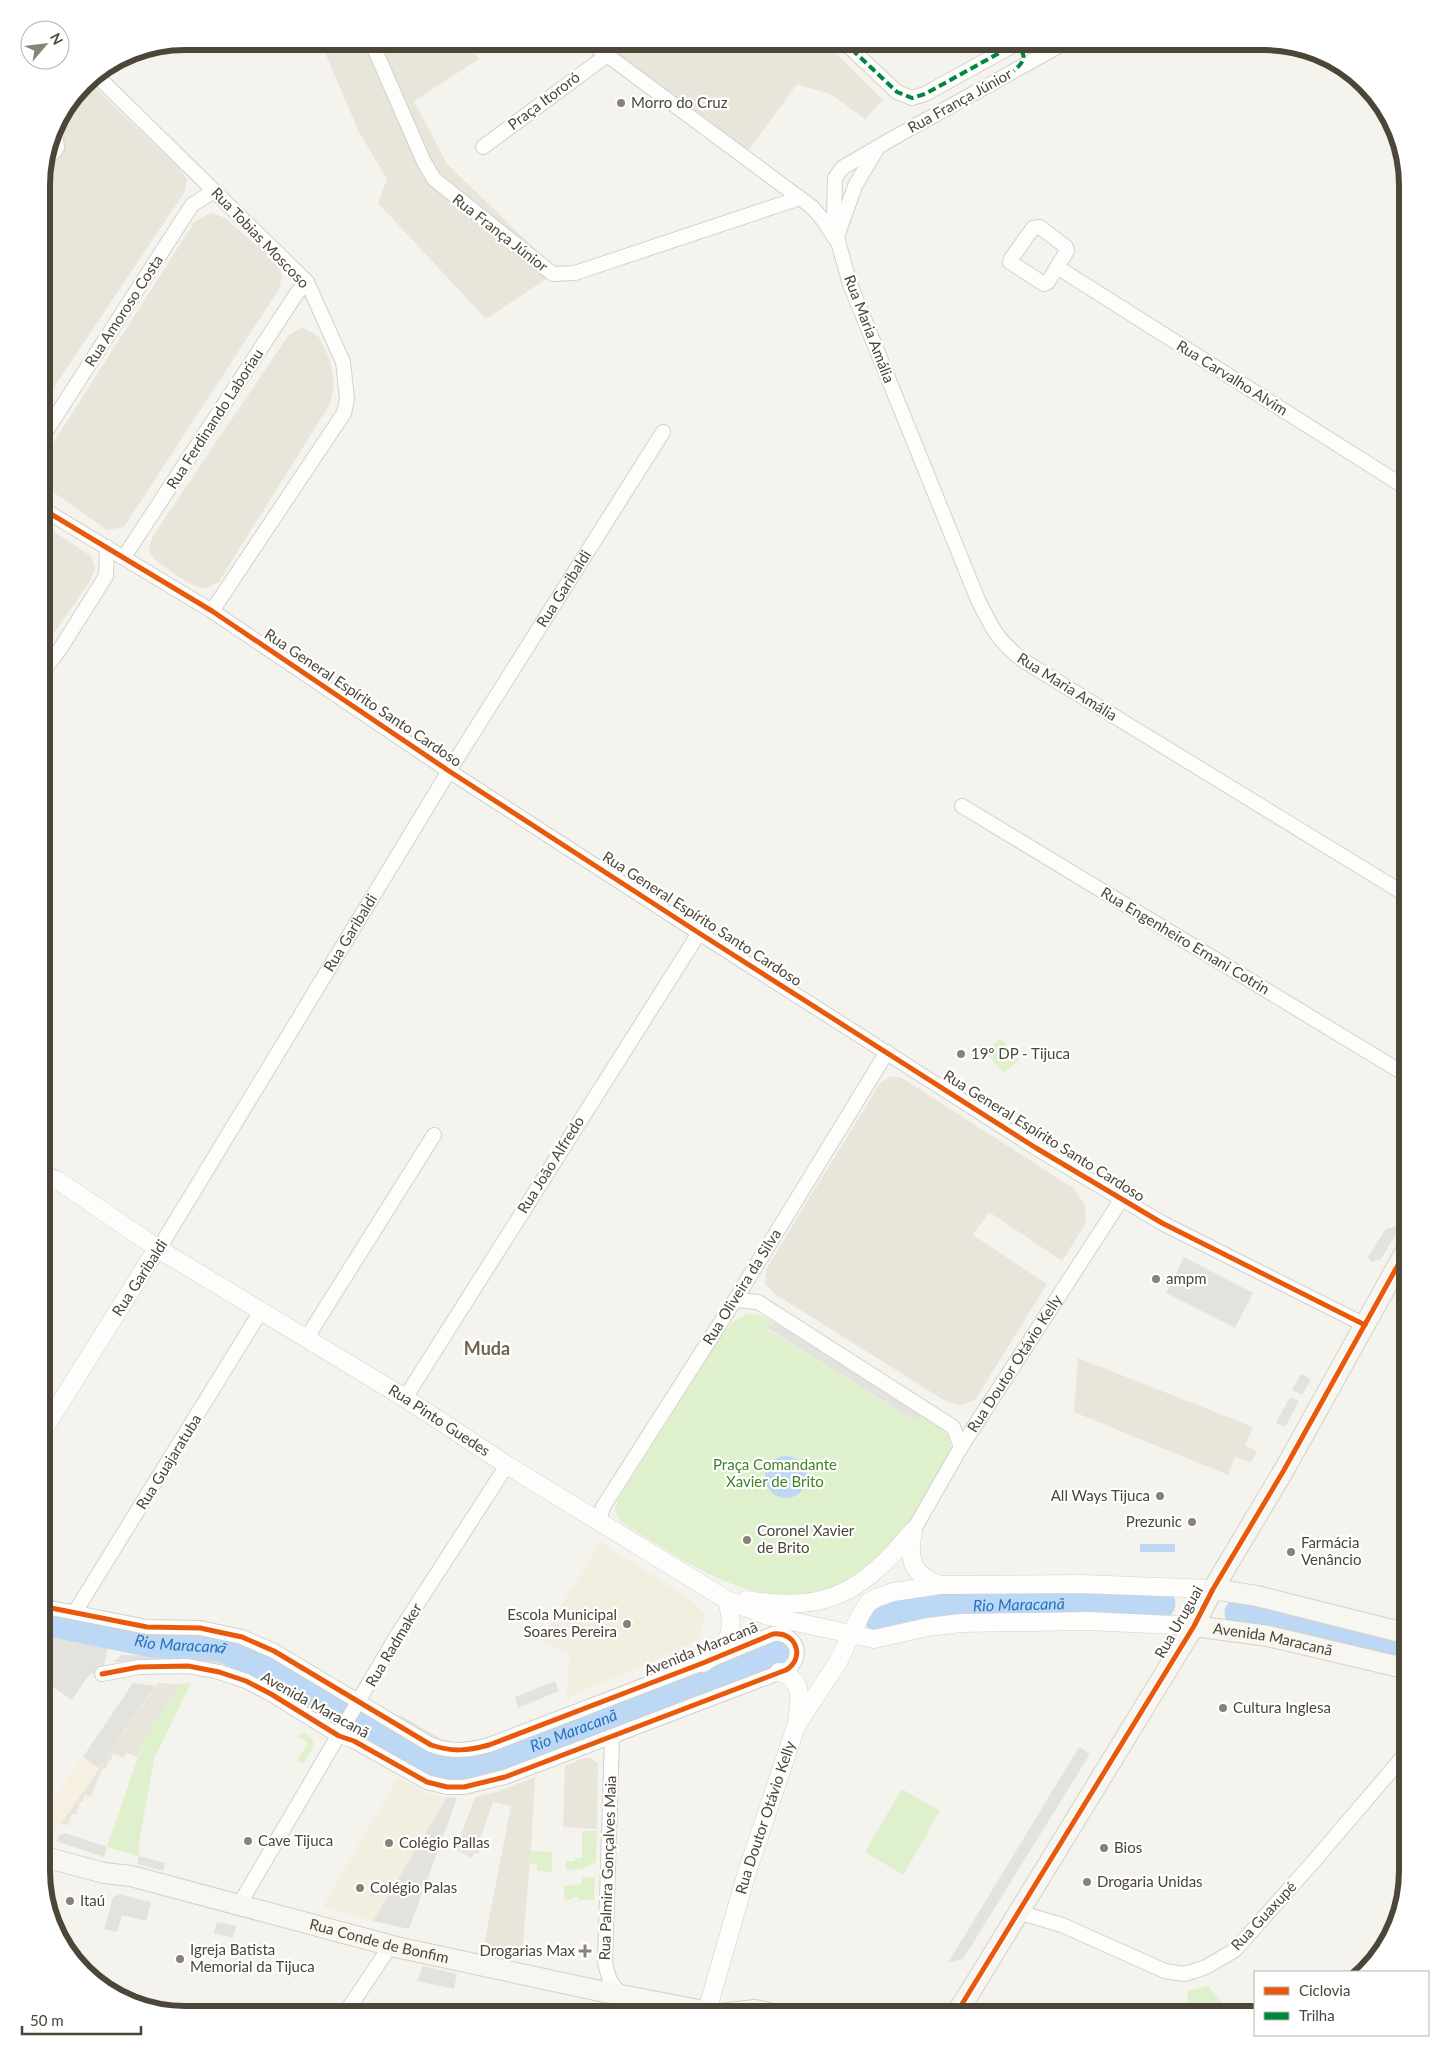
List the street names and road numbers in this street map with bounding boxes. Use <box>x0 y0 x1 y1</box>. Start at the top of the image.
street label: Rua França Júnior <box>904 64 1015 136</box>
street label: Praça Itororó <box>504 67 583 133</box>
street label: Rua Tobias Moscoso <box>208 183 313 291</box>
street label: Rua França Júnior <box>449 189 552 275</box>
street label: Rua Amoroso Costa <box>80 251 166 370</box>
street label: Rua Maria Amália <box>841 272 899 385</box>
street label: Rua Carvalho Alvim <box>1174 336 1291 419</box>
street label: Rua Ferdinando Laboriau <box>162 345 266 492</box>
street label: Rua Garibaldi <box>532 546 594 630</box>
street label: Rua General Espírito Santo Cardoso <box>262 624 465 770</box>
street label: Rua Maria Amália <box>1014 648 1121 724</box>
street label: Rua General Espírito Santo Cardoso <box>600 847 805 989</box>
street label: Rua Engenheiro Ernani Cotrin <box>1098 883 1273 998</box>
street label: Rua Garibaldi <box>319 890 380 975</box>
street label: Rua General Espírito Santo Cardoso <box>941 1066 1148 1205</box>
street label: Rua João Alfredo <box>513 1113 587 1216</box>
street label: Rua Oliveira da Silva <box>698 1225 784 1348</box>
street label: Rua Garibaldi <box>108 1236 171 1319</box>
street label: Rua Doutor Otávio Kelly <box>963 1291 1065 1435</box>
street label: Rua Pinto Guedes <box>386 1380 494 1459</box>
street label: Rua Guajaratuba <box>132 1411 205 1512</box>
street label: Rua Uruguai <box>1150 1582 1206 1661</box>
street label: Rua Radmaker <box>361 1599 425 1690</box>
street label: Avenida Maracanã <box>641 1617 760 1679</box>
street label: Avenida Maracanã <box>1212 1619 1334 1659</box>
street label: Avenida Maracanã <box>258 1667 373 1741</box>
street label: Rua Doutor Otávio Kelly <box>731 1738 798 1896</box>
street label: Rua Palmira Gonçalves Maia <box>595 1775 619 1961</box>
street label: Rua Guaxupé <box>1227 1877 1300 1953</box>
street label: Rua Conde de Bonfim <box>308 1914 451 1966</box>

